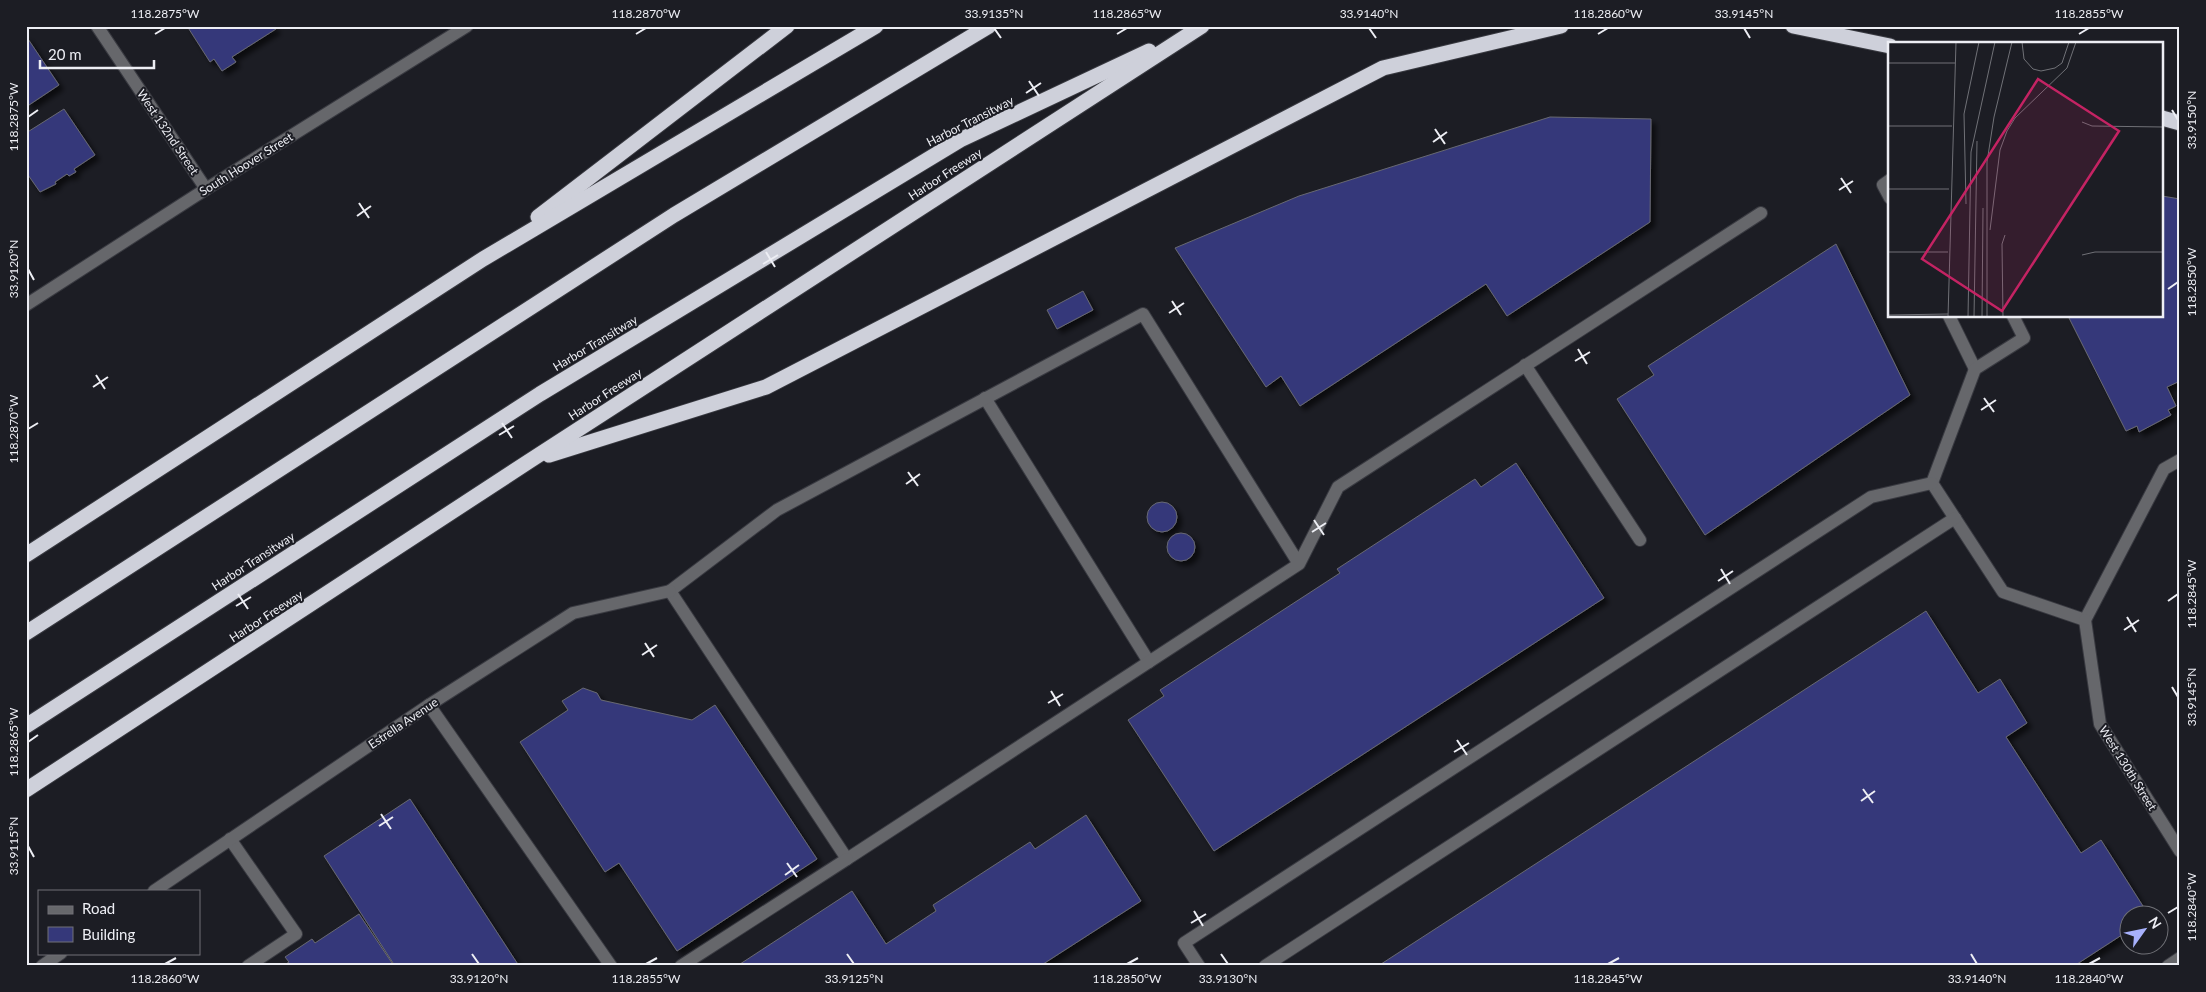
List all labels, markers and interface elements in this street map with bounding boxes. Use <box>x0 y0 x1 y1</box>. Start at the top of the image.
text: 118.2875°W <box>131 6 200 21</box>
text: 118.2870°W <box>612 6 681 21</box>
text: 33.9135°N <box>965 6 1023 21</box>
text: 118.2865°W <box>1093 6 1162 21</box>
text: 33.9140°N <box>1340 6 1398 21</box>
text: 118.2860°W <box>1574 6 1643 21</box>
text: 33.9145°N <box>1715 6 1773 21</box>
text: 118.2855°W <box>2055 6 2124 21</box>
scale bar <box>40 38 154 70</box>
inset map <box>1888 42 2164 318</box>
text: 20 m <box>48 45 82 63</box>
text: 118.2875°W <box>6 82 21 151</box>
street label: West 132nd Street <box>134 87 202 178</box>
text: 33.9150°N <box>2184 91 2199 149</box>
street label: Harbor Transitway <box>924 92 1017 149</box>
street label: South Hoover Street <box>196 129 296 199</box>
street label: Harbor Freeway <box>906 144 985 203</box>
text: 33.9120°N <box>6 240 21 298</box>
text: 118.2850°W <box>2184 247 2199 316</box>
street label: Harbor Transitway <box>550 311 641 374</box>
street label: Harbor Freeway <box>566 364 645 423</box>
text: 118.2870°W <box>6 394 21 463</box>
street label: Harbor Transitway <box>209 528 298 593</box>
text: 118.2845°W <box>2184 559 2199 628</box>
street label: Harbor Freeway <box>227 586 306 645</box>
text: 33.9145°N <box>2184 668 2199 726</box>
street label: Estrella Avenue <box>365 694 441 752</box>
text: 118.2865°W <box>6 707 21 776</box>
street label: West 130th Street <box>2096 723 2160 814</box>
text: 33.9115°N <box>6 817 21 875</box>
text: 118.2840°W <box>2184 872 2199 941</box>
legend <box>38 890 200 954</box>
text: Road <box>82 899 115 917</box>
north arrow <box>2118 904 2168 954</box>
text: N <box>2145 913 2165 932</box>
text: Building <box>82 925 135 943</box>
text: 118.2860°W <box>131 971 200 986</box>
text: 33.9120°N <box>450 971 508 986</box>
text: 118.2855°W <box>612 971 681 986</box>
text: 33.9125°N <box>825 971 883 986</box>
text: 118.2850°W <box>1093 971 1162 986</box>
text: 33.9130°N <box>1199 971 1257 986</box>
text: 118.2845°W <box>1574 971 1643 986</box>
text: 33.9140°N <box>1948 971 2006 986</box>
text: 118.2840°W <box>2055 971 2124 986</box>

